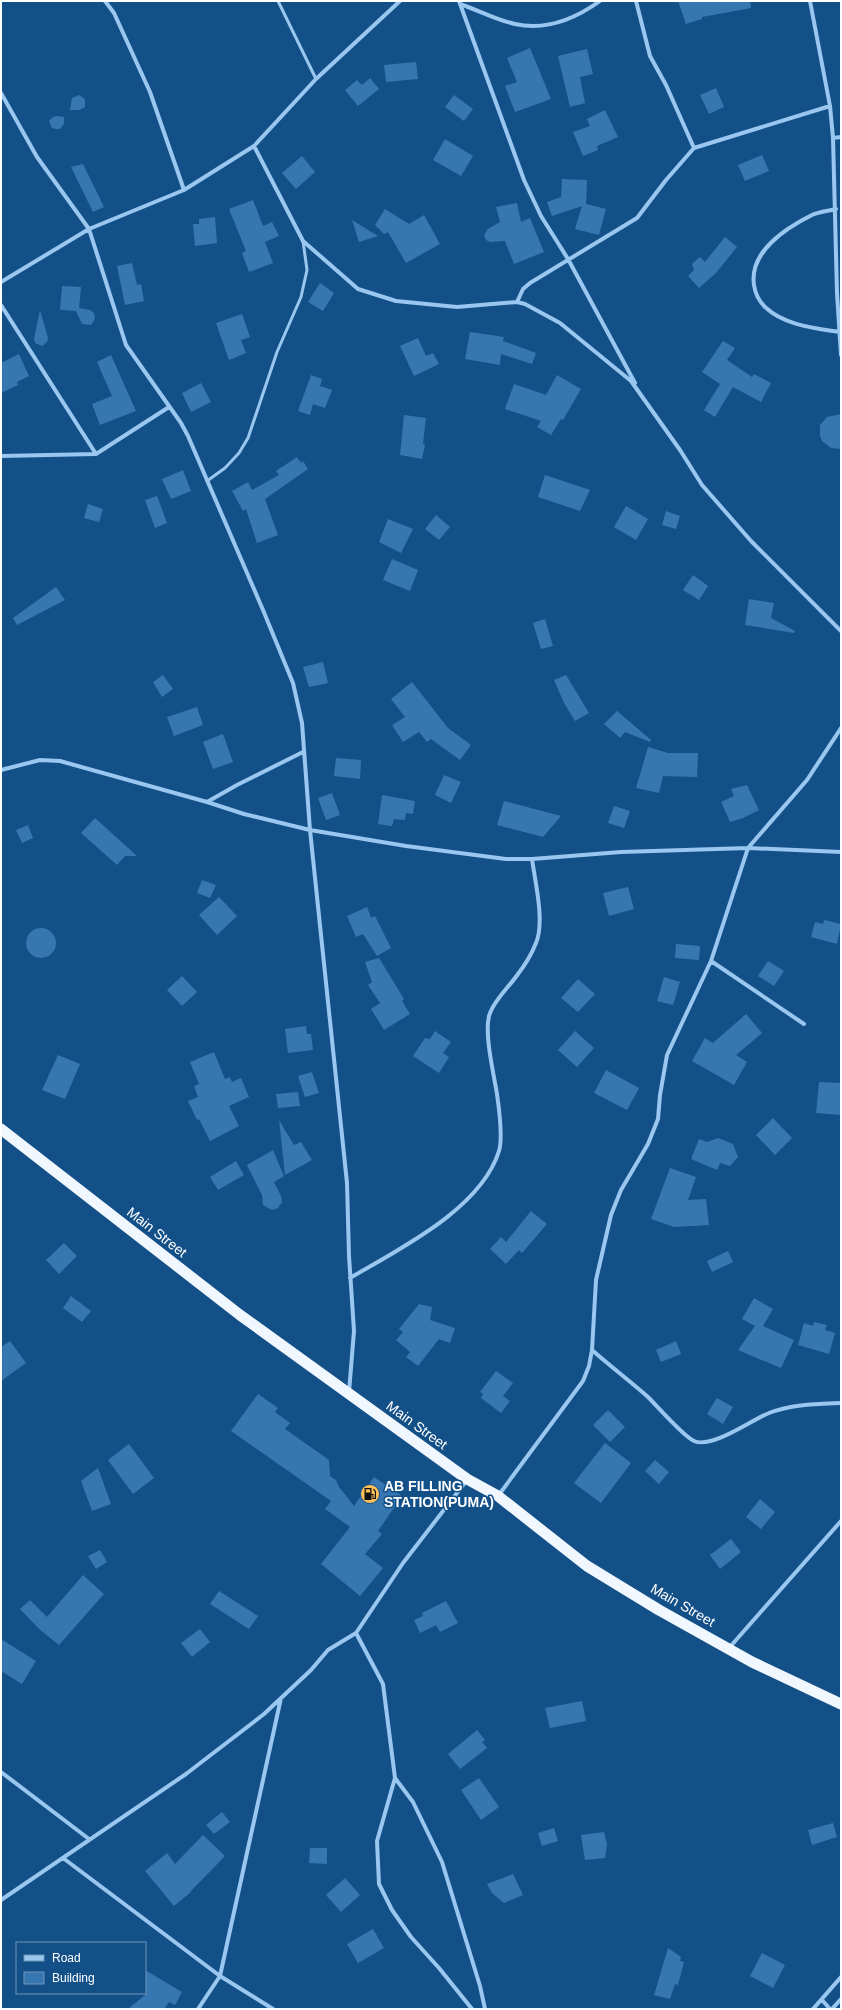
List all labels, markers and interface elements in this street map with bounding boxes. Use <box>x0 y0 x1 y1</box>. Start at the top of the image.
street label: Main Street <box>124 1204 190 1260</box>
street label: Main Street <box>383 1397 451 1453</box>
place label: AB FILLING STATION(PUMA) <box>384 1478 494 1510</box>
fuel station icon: AB FILLING STATION(PUMA) <box>359 1483 381 1505</box>
street label: Main Street <box>648 1580 718 1630</box>
legend <box>16 1942 146 1994</box>
text: Road <box>52 1951 81 1965</box>
text: Building <box>52 1971 95 1985</box>

